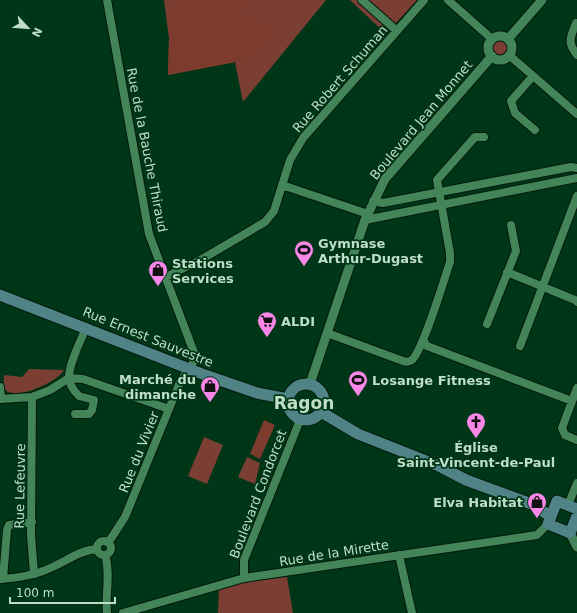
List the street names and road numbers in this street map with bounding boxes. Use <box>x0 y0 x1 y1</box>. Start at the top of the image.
street label: Rue Robert Schuman <box>289 22 391 136</box>
street label: Boulevard Jean Monnet <box>367 57 475 183</box>
street label: Rue de la Bauche Thiraud <box>124 67 170 233</box>
street label: Rue Ernest Sauvestre <box>81 304 215 370</box>
street label: Rue du Vivier <box>116 409 162 495</box>
street label: Boulevard Condorcet <box>227 428 289 560</box>
street label: Rue Lefeuvre <box>12 443 28 529</box>
street label: Rue de la Mirette <box>278 537 390 569</box>

